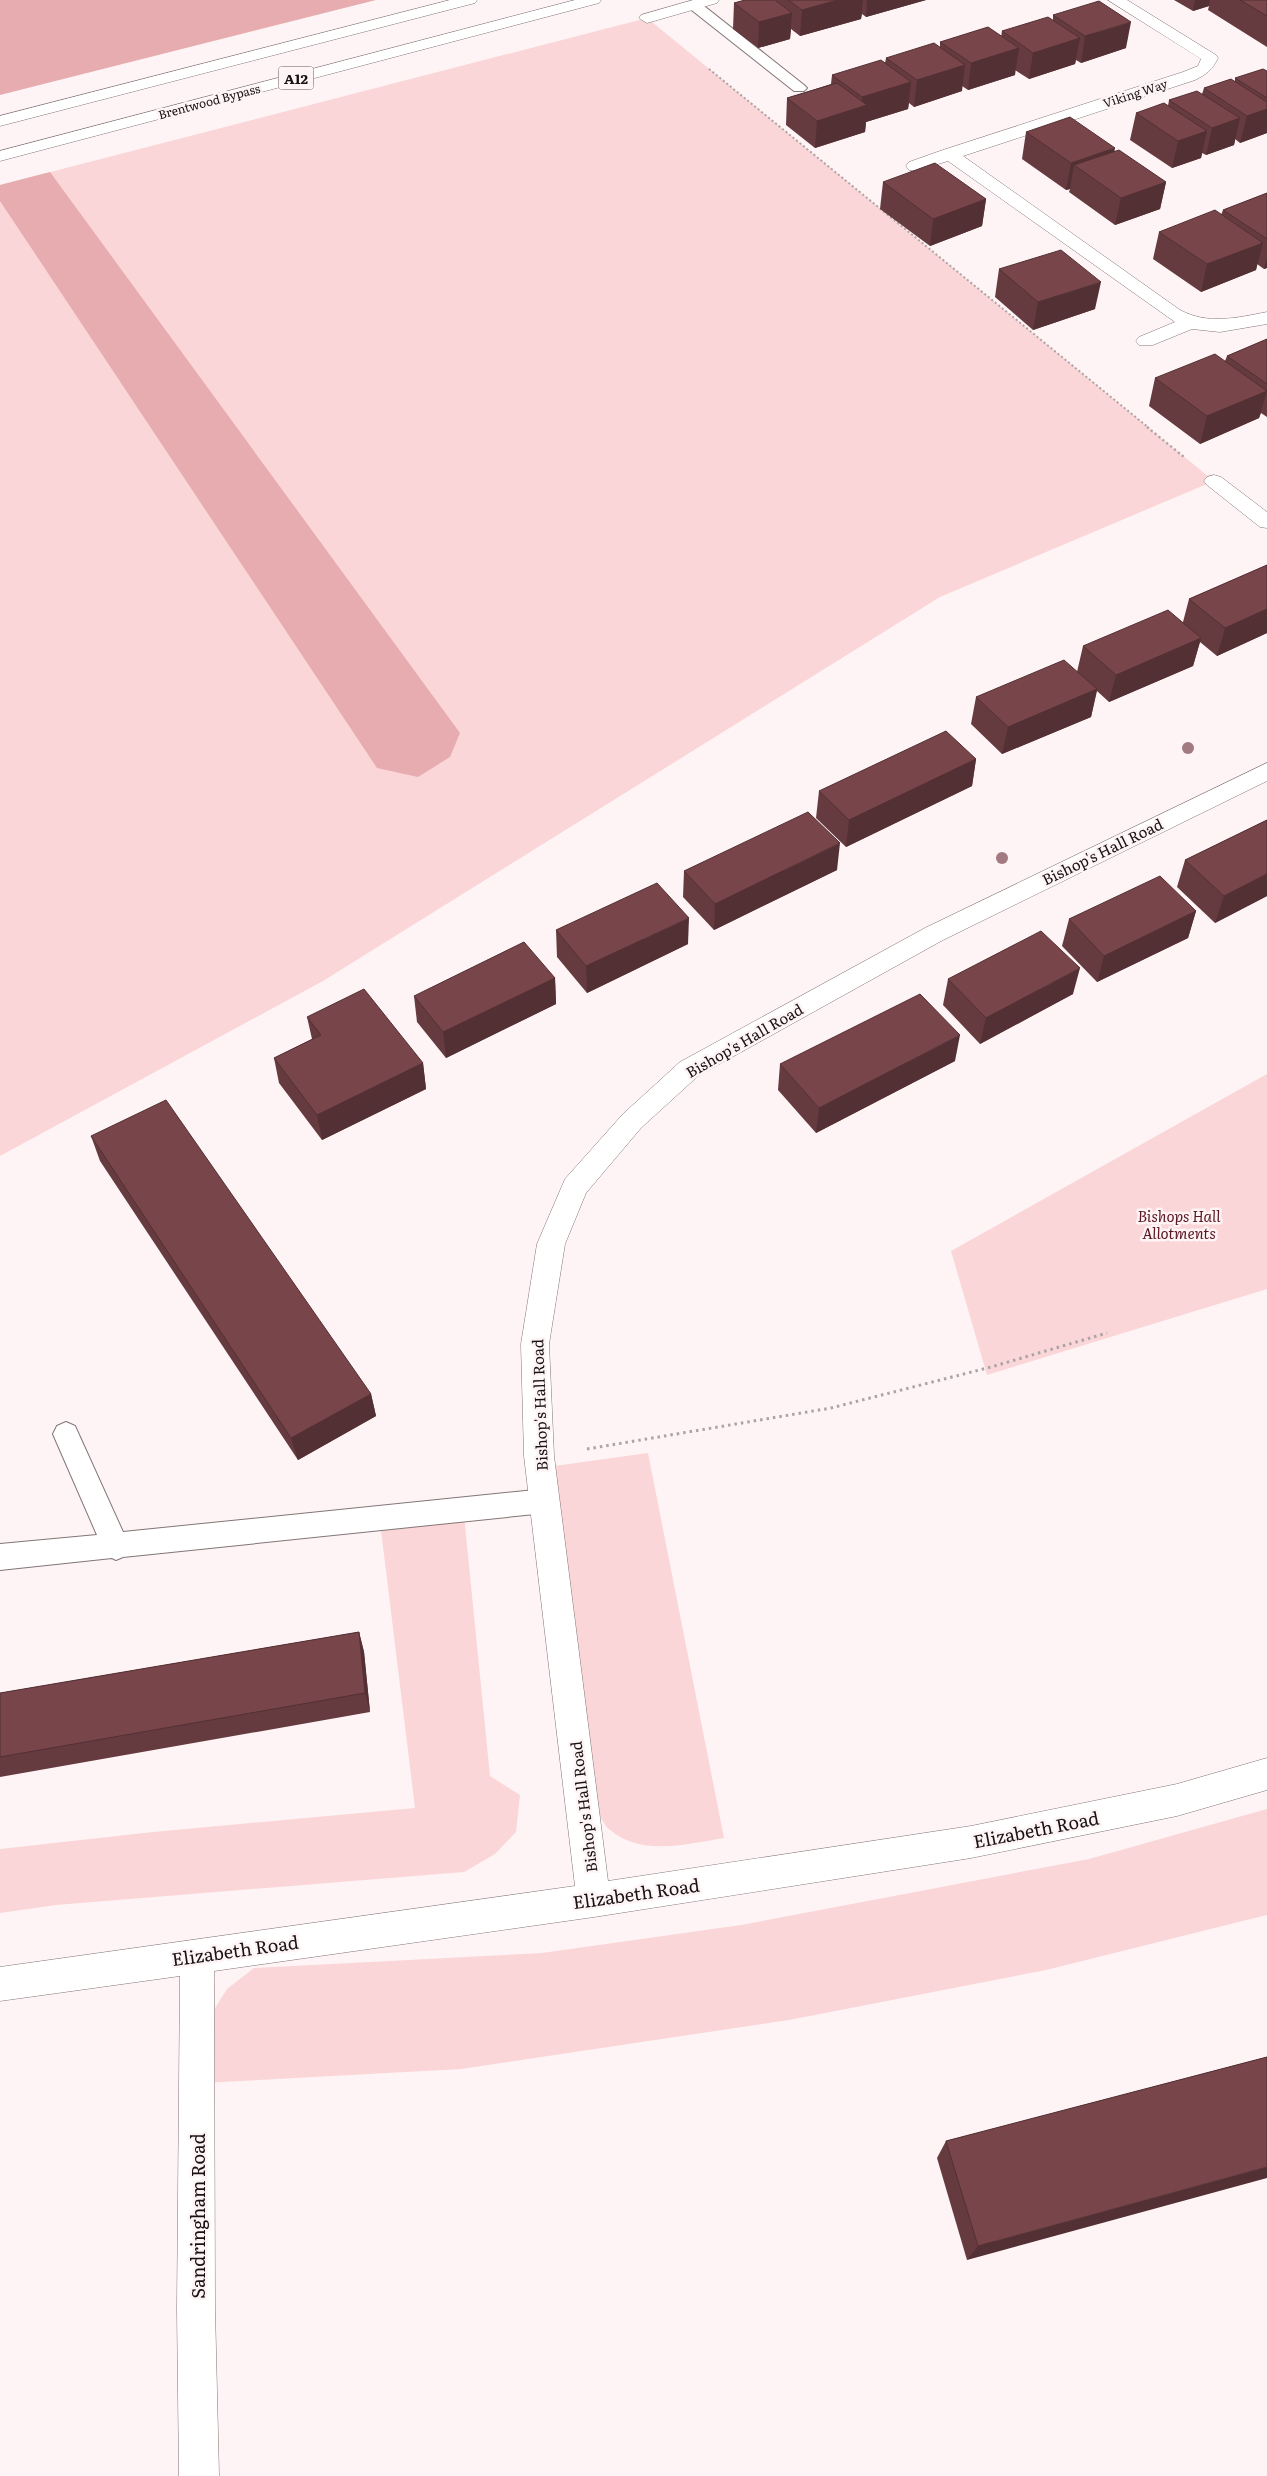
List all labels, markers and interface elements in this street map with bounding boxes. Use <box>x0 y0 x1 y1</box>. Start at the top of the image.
road number: A12 <box>278 66 314 90</box>
street label: Viking Way <box>1101 74 1170 112</box>
street label: Brentwood Bypass <box>156 79 263 123</box>
street label: Bishop's Hall Road <box>1038 812 1166 890</box>
street label: Bishop's Hall Road <box>681 997 807 1083</box>
park label: Bishops Hall Allotments <box>1138 1204 1221 1244</box>
street label: Bishop's Hall Road <box>525 1339 553 1471</box>
street label: Bishop's Hall Road <box>564 1740 602 1874</box>
street label: Elizabeth Road <box>971 1804 1101 1854</box>
street label: Elizabeth Road <box>571 1871 701 1915</box>
street label: Elizabeth Road <box>170 1928 300 1972</box>
street label: Sandringham Road <box>184 2133 211 2299</box>

